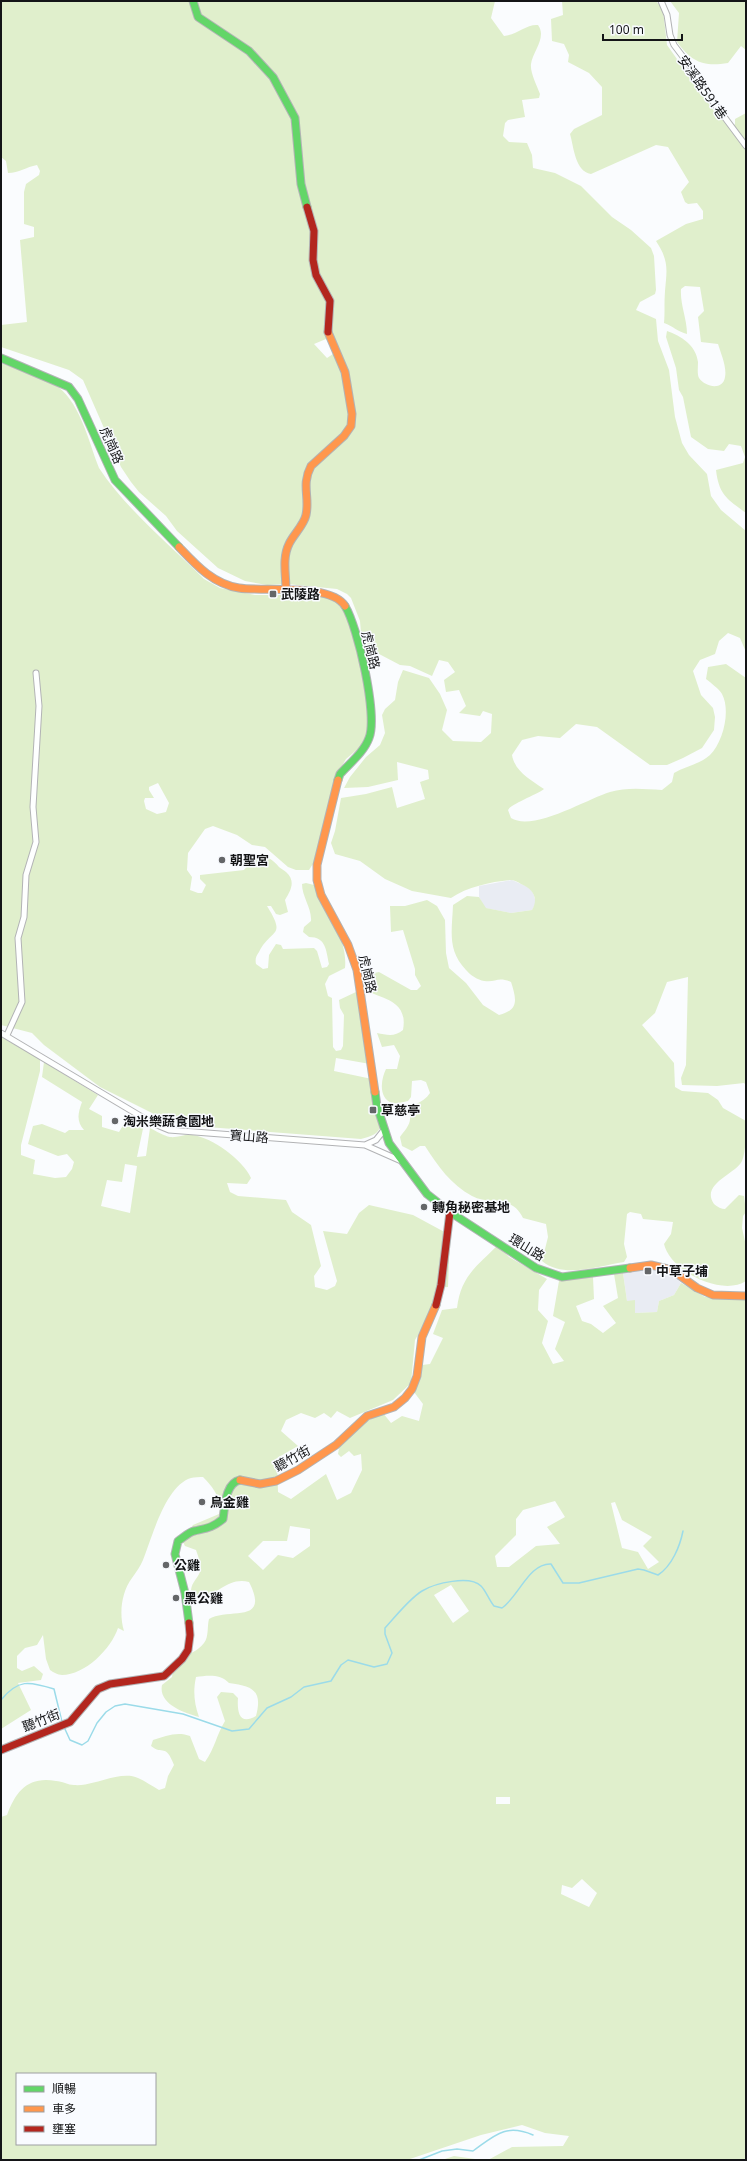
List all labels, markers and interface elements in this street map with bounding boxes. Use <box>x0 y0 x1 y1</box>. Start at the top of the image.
scale bar <box>603 16 682 42</box>
text: 100 m <box>609 21 644 38</box>
street label: 安溪路591巷 <box>674 51 732 123</box>
street label: 虎崗路 <box>96 424 128 466</box>
place label: 武陵路 <box>281 585 320 603</box>
marker: 武陵路 <box>268 589 278 599</box>
street label: 虎崗路 <box>358 629 384 671</box>
place label: 朝聖宮 <box>230 851 269 869</box>
marker: 朝聖宮 <box>217 855 227 865</box>
street label: 虎崗路 <box>355 953 381 995</box>
place label: 草慈亭 <box>381 1101 420 1119</box>
marker: 草慈亭 <box>368 1105 378 1115</box>
place label: 淘米樂蔬食園地 <box>123 1112 214 1130</box>
marker: 淘米樂蔬食園地 <box>110 1116 120 1126</box>
street label: 寶山路 <box>229 1126 269 1146</box>
place label: 轉角秘密基地 <box>432 1198 510 1216</box>
marker: 轉角秘密基地 <box>419 1202 429 1212</box>
street label: 環山路 <box>506 1229 548 1265</box>
place label: 中草子埔 <box>656 1262 708 1280</box>
marker: 中草子埔 <box>643 1266 653 1276</box>
street label: 聽竹街 <box>271 1441 313 1475</box>
place label: 烏金雞 <box>210 1493 249 1511</box>
marker: 烏金雞 <box>197 1497 207 1507</box>
place label: 公雞 <box>174 1556 200 1574</box>
marker: 公雞 <box>161 1560 171 1570</box>
place label: 黑公雞 <box>184 1589 223 1607</box>
marker: 黑公雞 <box>171 1593 181 1603</box>
street label: 聽竹街 <box>20 1705 62 1735</box>
legend <box>16 2073 156 2145</box>
text: 順暢 <box>52 2080 76 2097</box>
text: 車多 <box>52 2100 76 2117</box>
text: 壅塞 <box>52 2120 76 2137</box>

